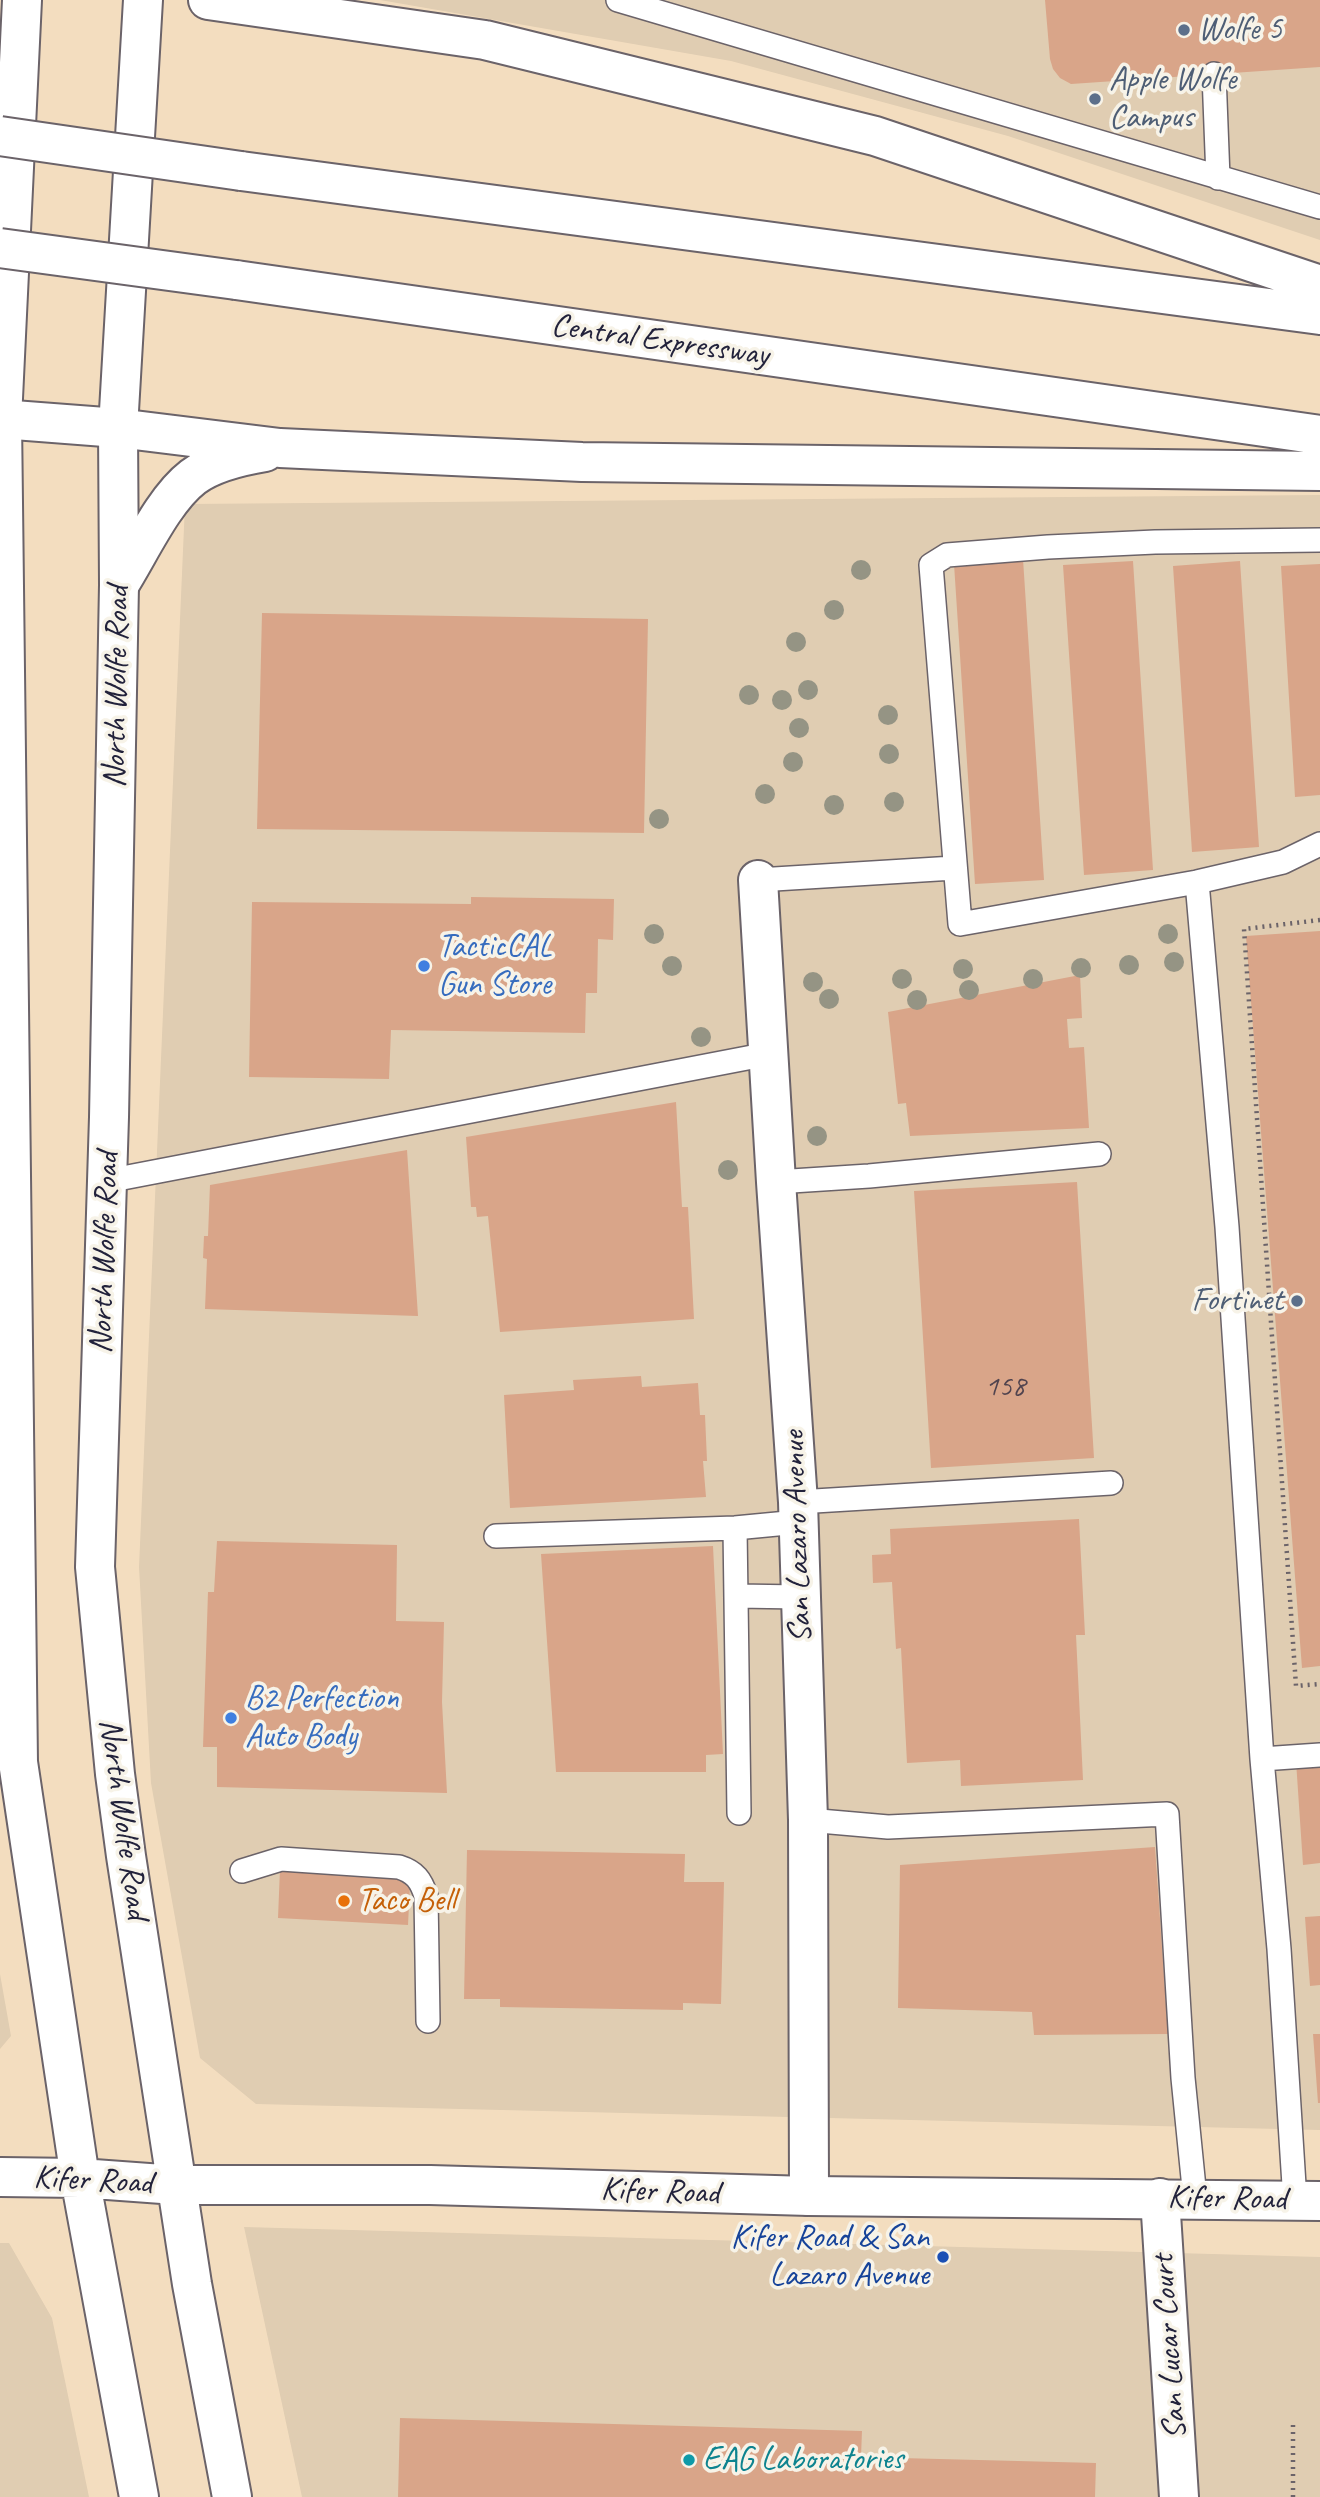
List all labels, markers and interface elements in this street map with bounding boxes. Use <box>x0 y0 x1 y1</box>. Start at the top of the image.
place label: Wolfe 5 <box>1198 10 1282 50</box>
marker: Wolfe 5 <box>1176 22 1192 38</box>
place label: Apple Wolfe Campus <box>1109 60 1236 138</box>
marker: Apple Wolfe Campus <box>1087 91 1103 107</box>
street label: Central Expressway <box>549 306 771 376</box>
street label: North Wolfe Road <box>95 586 139 788</box>
place label: TacticCAL Gun Store <box>438 927 552 1005</box>
marker: TacticCAL Gun Store <box>416 958 432 974</box>
street label: North Wolfe Road <box>82 1152 128 1354</box>
place label: Fortinet <box>1192 1281 1283 1321</box>
marker: Fortinet <box>1289 1293 1305 1309</box>
house number: 158 <box>985 1369 1025 1405</box>
street label: San Lazaro Avenue <box>775 1430 821 1644</box>
place label: B2 Perfection Auto Body <box>245 1679 398 1757</box>
marker: B2 Perfection Auto Body <box>223 1710 239 1726</box>
street label: North Wolfe Road <box>89 1716 157 1922</box>
place label: Taco Bell <box>358 1881 455 1921</box>
marker: Taco Bell <box>336 1893 352 1909</box>
street label: Kifer Road <box>33 2158 153 2204</box>
street label: Kifer Road <box>600 2170 720 2214</box>
street label: Kifer Road <box>1167 2178 1287 2220</box>
place label: Kifer Road & San Lazaro Avenue <box>731 2218 929 2296</box>
marker: Kifer Road & San Lazaro Avenue <box>935 2249 951 2265</box>
street label: San Lucar Court <box>1144 2253 1196 2441</box>
place label: EAG Laboratories <box>703 2440 903 2480</box>
marker: EAG Laboratories <box>681 2452 697 2468</box>

